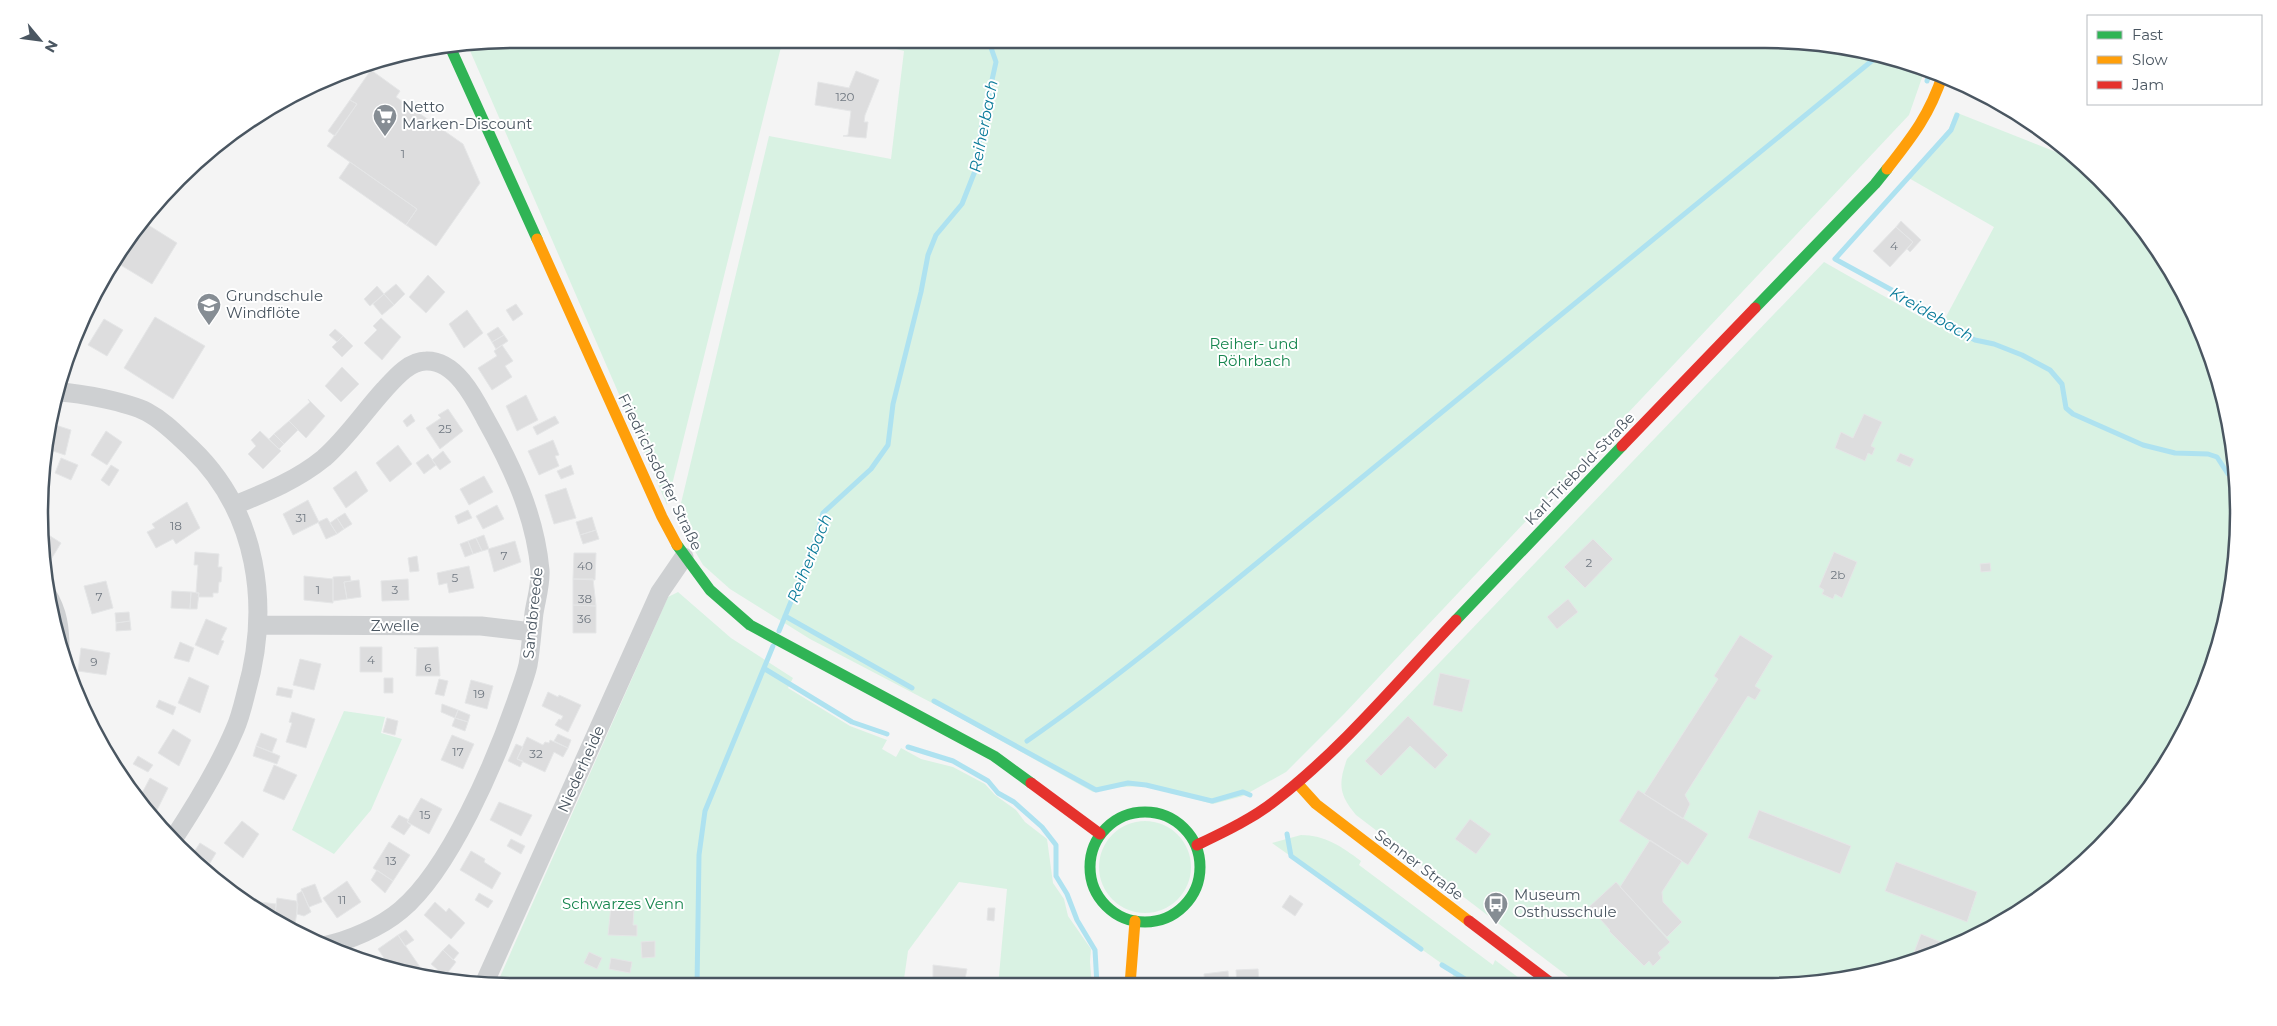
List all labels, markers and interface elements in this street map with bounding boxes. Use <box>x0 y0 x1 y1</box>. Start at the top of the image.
north arrow <box>15 15 65 65</box>
legend <box>2087 15 2262 105</box>
text: Fast <box>2132 25 2163 44</box>
text: N <box>41 37 62 56</box>
text: Slow <box>2132 50 2168 69</box>
text: Jam <box>2131 75 2164 94</box>
water label: Reiherbach <box>965 78 1002 174</box>
house number: 120 <box>835 89 855 104</box>
place label: Netto Marken-Discount <box>402 97 532 133</box>
supermarket icon: Netto Marken-Discount <box>372 103 398 137</box>
house number: 1 <box>401 146 405 161</box>
house number: 4 <box>1890 238 1898 253</box>
water label: Kreidebach <box>1887 283 1977 346</box>
place label: Grundschule Windflöte <box>226 286 323 322</box>
school or university icon: Grundschule Windflöte <box>196 292 222 326</box>
park label: Reiher- und Röhrbach <box>1209 334 1299 370</box>
street label: Friedrichsdorfer Straße <box>614 390 707 553</box>
street label: Karl-Triebold-Straße <box>1521 408 1638 529</box>
house number: 25 <box>438 421 452 436</box>
house number: 31 <box>295 510 307 525</box>
water label: Reiherbach <box>783 511 836 605</box>
house number: 18 <box>170 518 182 533</box>
house number: 7 <box>500 548 508 563</box>
house number: 2 <box>1586 555 1593 570</box>
house number: 40 <box>577 558 593 573</box>
street label: Sandbreede <box>518 566 547 660</box>
house number: 2b <box>1831 567 1845 582</box>
house number: 5 <box>452 570 459 585</box>
house number: 1 <box>316 582 320 597</box>
house number: 3 <box>392 582 399 597</box>
house number: 7 <box>95 589 103 604</box>
house number: 38 <box>578 591 593 606</box>
house number: 36 <box>577 611 591 626</box>
street label: Zwelle <box>371 616 419 635</box>
house number: 4 <box>367 652 375 667</box>
house number: 9 <box>90 654 98 669</box>
house number: 6 <box>424 660 432 675</box>
house number: 19 <box>473 686 485 701</box>
street label: Niederheide <box>553 723 608 815</box>
house number: 17 <box>452 744 464 759</box>
house number: 32 <box>529 746 543 761</box>
house number: 15 <box>419 807 431 822</box>
street label: Senner Straße <box>1371 825 1467 904</box>
house number: 13 <box>385 853 397 868</box>
place label: Museum Osthusschule <box>1514 885 1617 921</box>
bus stop icon: Museum Osthusschule <box>1483 891 1509 925</box>
house number: 11 <box>338 892 346 907</box>
park label: Schwarzes Venn <box>562 894 684 913</box>

